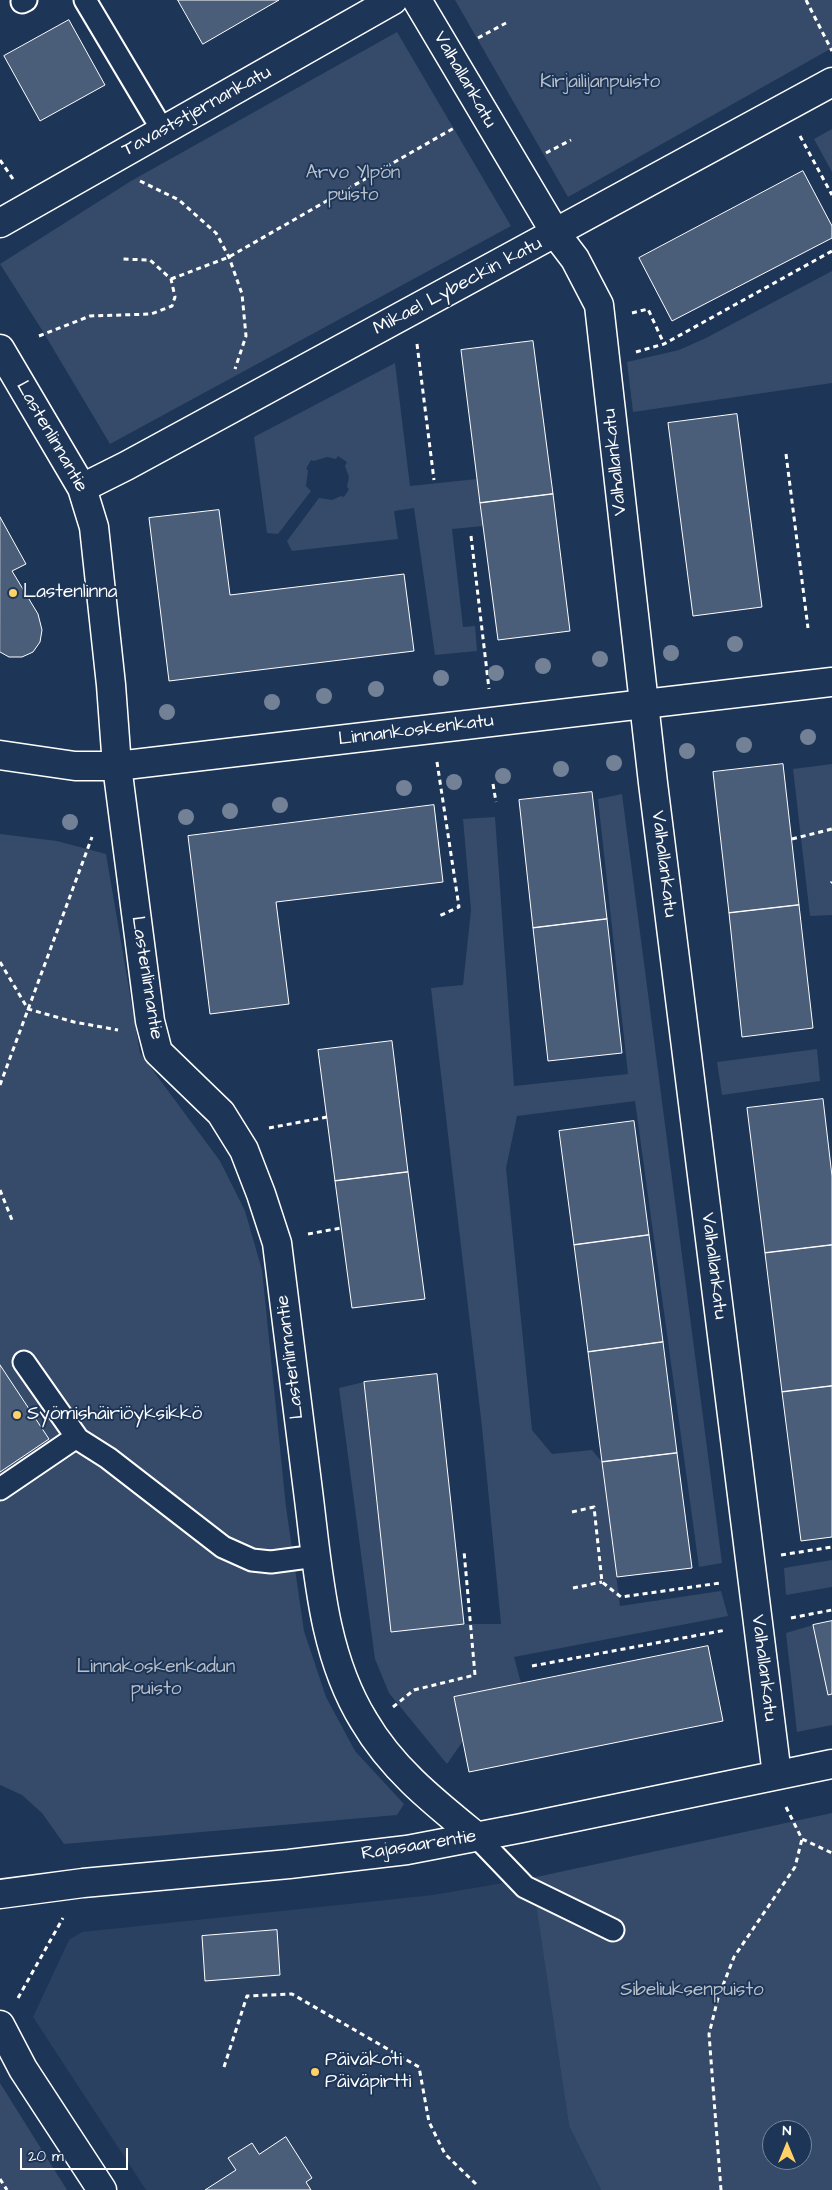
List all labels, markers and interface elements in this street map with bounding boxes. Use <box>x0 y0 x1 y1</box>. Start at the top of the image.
street label: Valhallankatu <box>427 28 501 132</box>
street label: Tavaststjernankatu <box>118 62 276 162</box>
park label: Kirjailijanpuisto <box>540 72 660 94</box>
park label: Arvo Ylpön puisto <box>306 163 400 207</box>
street label: Mikael Lybeckin katu <box>370 233 546 341</box>
street label: Lastenlinnantie <box>10 377 92 497</box>
street label: Valhallankatu <box>599 407 633 517</box>
place label: Lastenlinna <box>23 582 117 604</box>
marker: Lastenlinna <box>7 587 19 599</box>
street label: Linnankoskenkatu <box>337 710 495 752</box>
street label: Valhallankatu <box>645 809 681 919</box>
street label: Lastenlinnantie <box>125 915 167 1041</box>
street label: Valhallankatu <box>695 1211 731 1321</box>
street label: Lastenlinnantie <box>272 1294 310 1420</box>
place label: Syömishäiriöyksikkö <box>27 1404 202 1426</box>
marker: Syömishäiriöyksikkö <box>11 1409 23 1421</box>
street label: Valhallankatu <box>745 1613 781 1723</box>
park label: Linnakoskenkadun puisto <box>77 1657 235 1701</box>
street label: Rajasaarentie <box>360 1826 478 1866</box>
park label: Sibeliuksenpuisto <box>620 1980 764 2002</box>
place label: Päiväkoti Päiväpirtti <box>325 2050 411 2094</box>
marker: Päiväkoti Päiväpirtti <box>309 2066 321 2078</box>
north arrow <box>762 2120 812 2170</box>
text: N <box>783 2121 791 2141</box>
scale bar <box>22 2138 130 2170</box>
text: 20 m <box>28 2146 64 2167</box>

